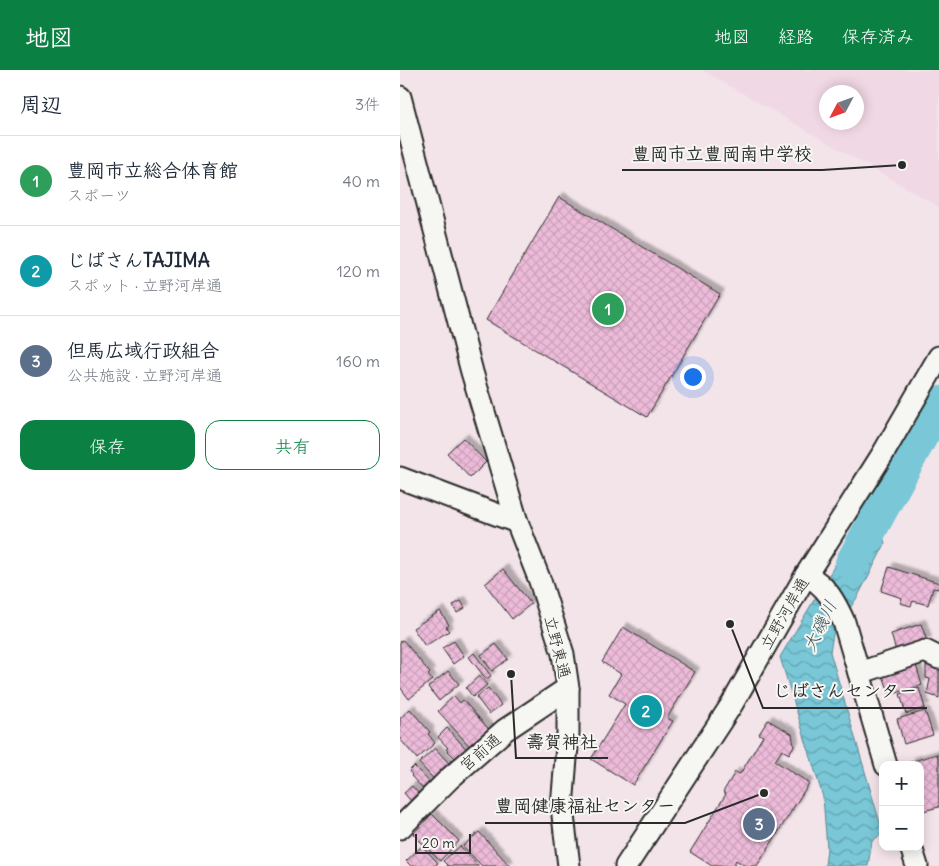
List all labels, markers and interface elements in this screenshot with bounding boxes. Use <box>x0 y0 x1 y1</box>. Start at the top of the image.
text: 地図 <box>25 22 73 52</box>
text: 地図 <box>714 25 750 48</box>
text: 経路 <box>778 25 814 48</box>
text: 保存済み <box>842 25 914 48</box>
north arrow <box>819 85 864 130</box>
text: 周辺 <box>20 91 62 118</box>
text: 3件 <box>355 94 380 114</box>
callout: 豊岡市立豊岡南中学校 <box>622 137 822 170</box>
text: 豊岡市立豊岡南中学校 <box>632 142 812 165</box>
text: 豊岡市立総合体育館 <box>67 158 238 182</box>
text: 1 <box>33 171 39 191</box>
text: 40 m <box>342 171 380 191</box>
text: スポーツ <box>67 185 131 205</box>
text: じばさんTAJIMA <box>67 248 210 272</box>
text: 2 <box>32 261 40 281</box>
text: 120 m <box>337 261 380 281</box>
text: スポット · 立野河岸通 <box>67 275 222 295</box>
pin: 1 <box>592 290 624 328</box>
text: 但馬広域行政組合 <box>67 338 219 362</box>
text: 3 <box>31 351 41 371</box>
text: 160 m <box>336 351 380 371</box>
your location <box>680 364 706 390</box>
text: 公共施設 · 立野河岸通 <box>67 365 222 385</box>
button: 保存 <box>20 420 195 470</box>
button: 共有 <box>205 420 380 470</box>
street label: 立野河岸通 <box>755 573 813 653</box>
water label: 大磯川 <box>797 596 842 655</box>
street label: 立野東通 <box>541 614 575 680</box>
callout: じばさんセンター <box>763 675 927 708</box>
text: じばさんセンター <box>773 679 917 702</box>
pin: 2 <box>630 692 662 730</box>
callout: 壽賀神社 <box>516 725 608 758</box>
street label: 宮前通 <box>455 729 505 775</box>
text: 壽賀神社 <box>526 730 598 753</box>
map controls <box>879 761 924 851</box>
button: + <box>879 761 924 806</box>
callout: 豊岡健康福祉センター <box>485 790 685 823</box>
text: 豊岡健康福祉センター <box>495 794 675 817</box>
pin: 3 <box>743 805 775 843</box>
button: − <box>879 806 924 851</box>
scale bar <box>415 831 471 854</box>
text: 20 m <box>422 834 455 852</box>

